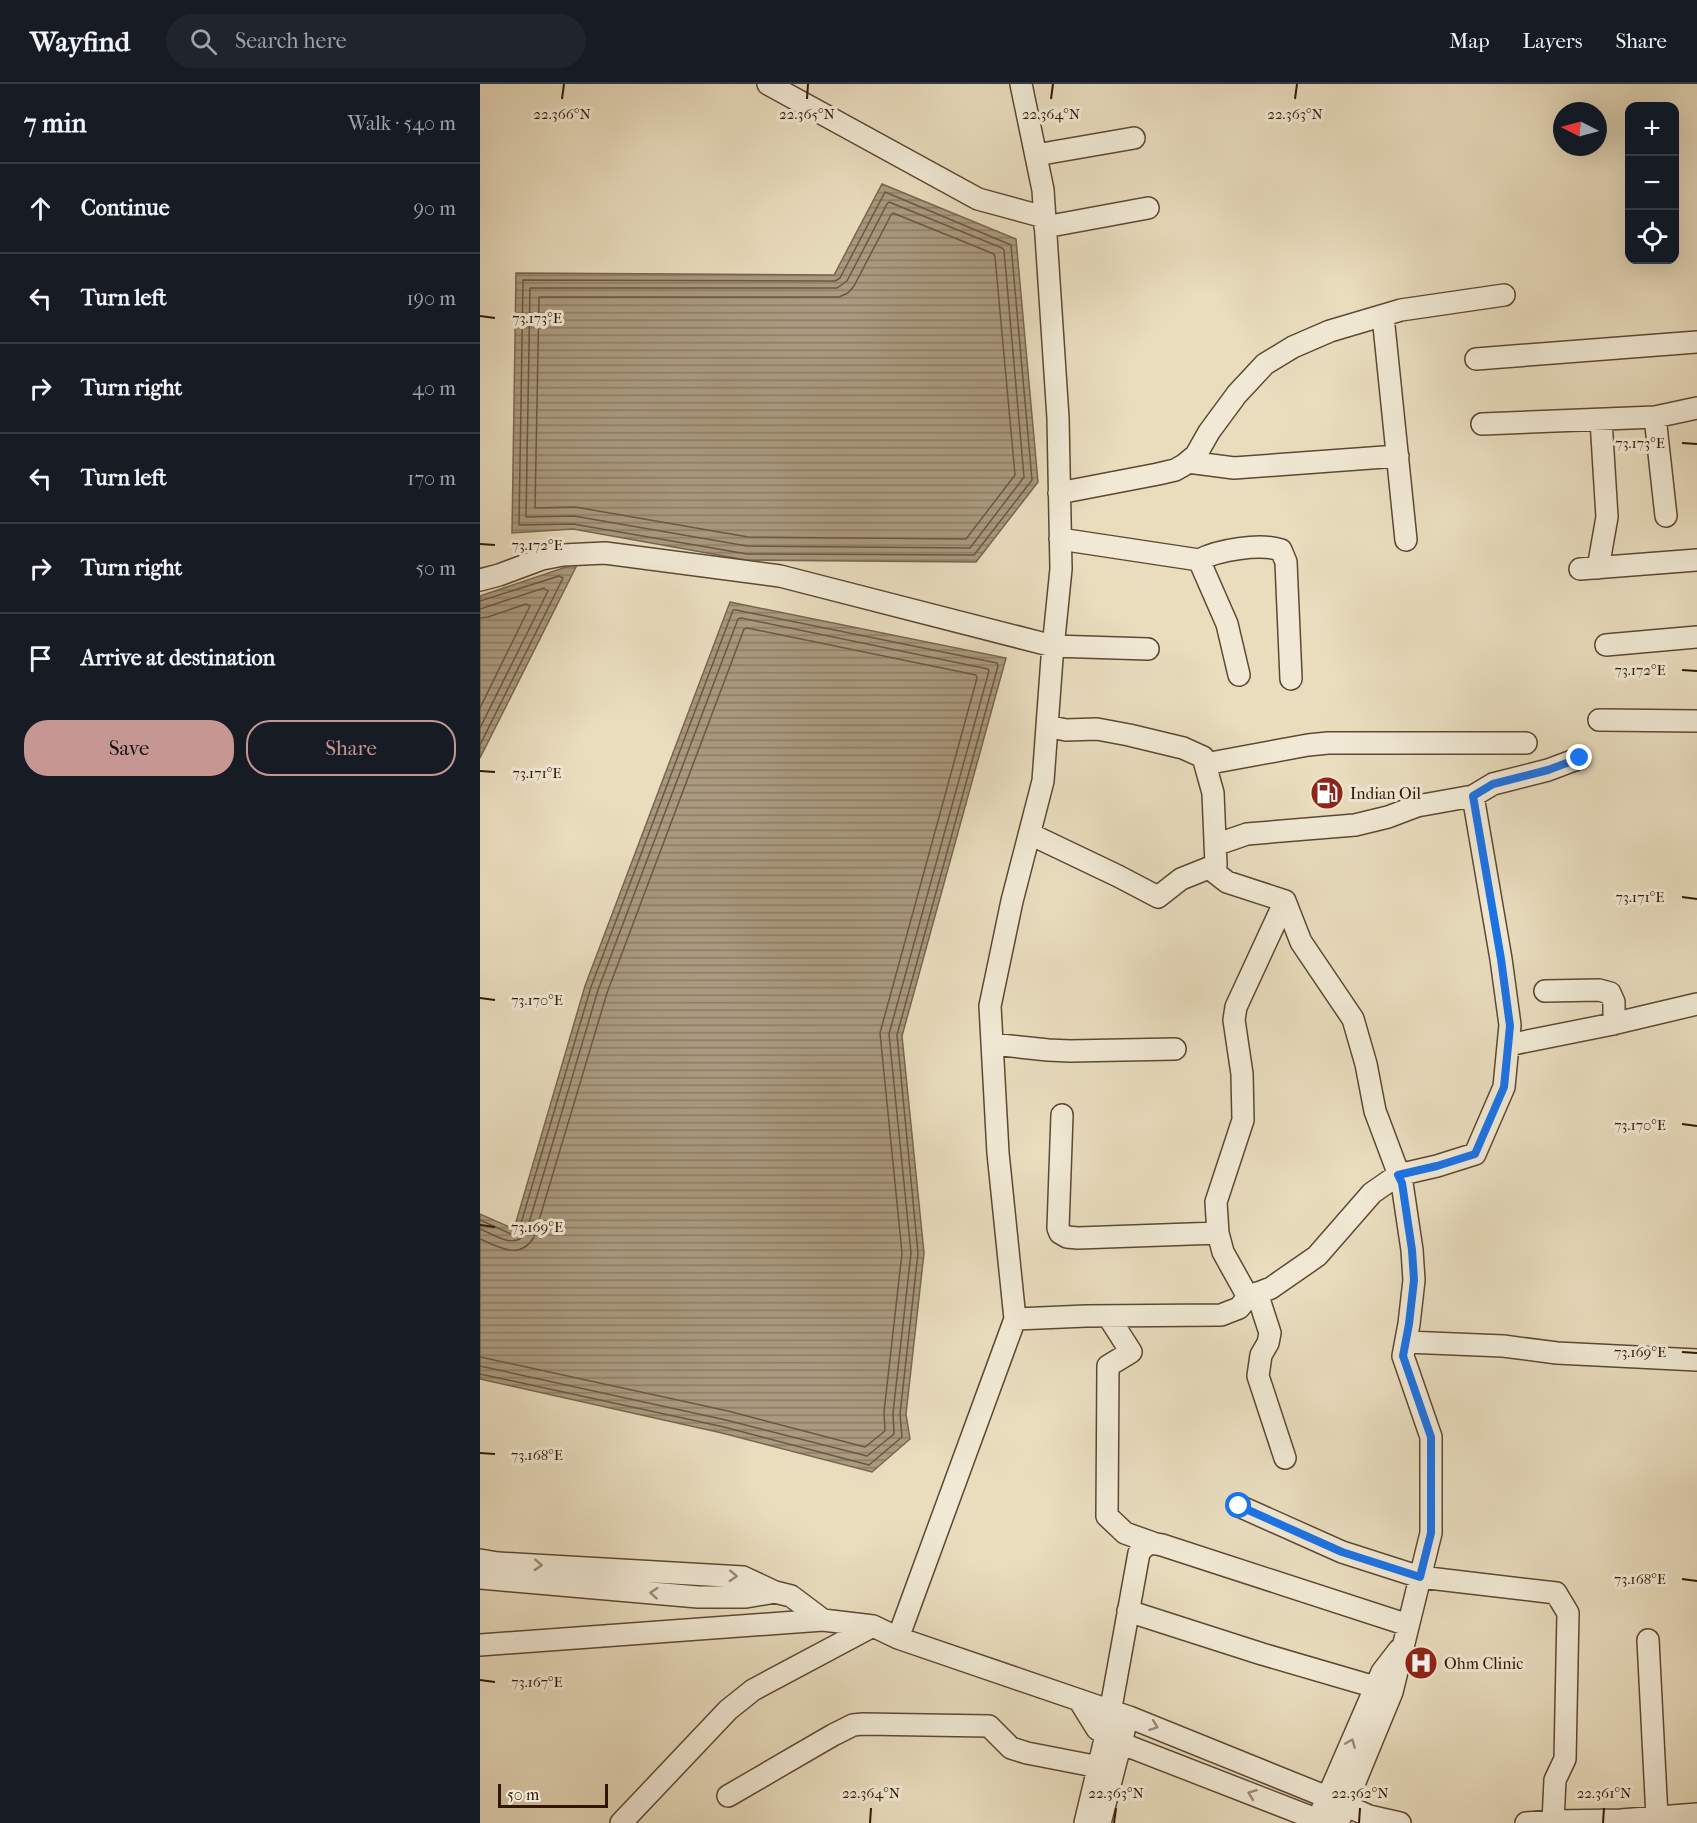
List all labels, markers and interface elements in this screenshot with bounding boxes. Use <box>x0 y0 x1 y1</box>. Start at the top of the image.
search box <box>166 14 586 68</box>
text: Wayfind <box>30 25 130 58</box>
icon: search <box>187 25 220 58</box>
text: Search here <box>235 28 347 54</box>
text: Map <box>1449 29 1490 53</box>
text: Layers <box>1523 29 1582 53</box>
text: Share <box>1615 29 1667 53</box>
north arrow <box>1553 102 1607 156</box>
map controls <box>1625 102 1679 264</box>
button: + <box>1625 102 1679 156</box>
text: 22.366°N <box>533 105 591 123</box>
text: 22.365°N <box>779 105 836 123</box>
text: 22.364°N <box>1022 105 1081 123</box>
text: 22.363°N <box>1267 105 1323 123</box>
text: 7 min <box>24 108 87 139</box>
text: Walk · 540 m <box>348 112 456 135</box>
button: − <box>1625 156 1679 210</box>
icon: ahead <box>24 192 57 225</box>
text: Continue <box>81 195 170 221</box>
text: 90 m <box>414 197 456 220</box>
button: locate <box>1625 210 1679 264</box>
icon: left <box>24 282 57 315</box>
text: Turn left <box>81 285 167 311</box>
text: 190 m <box>406 287 456 310</box>
text: 73.173°E <box>512 309 562 327</box>
icon: right <box>24 372 57 405</box>
text: Turn right <box>81 375 182 401</box>
text: 40 m <box>412 377 456 400</box>
text: 73.173°E <box>1615 434 1665 452</box>
icon: left <box>24 462 57 495</box>
text: Turn left <box>81 465 167 491</box>
text: 170 m <box>407 467 456 490</box>
text: 73.172°E <box>511 536 563 554</box>
icon: right <box>24 552 57 585</box>
text: Turn right <box>81 555 182 581</box>
text: 50 m <box>415 557 456 580</box>
icon: arrive <box>24 642 57 675</box>
text: Arrive at destination <box>81 645 275 671</box>
text: 73.172°E <box>1614 661 1666 679</box>
button: Save <box>24 720 234 776</box>
button: Share <box>246 720 456 776</box>
route end <box>1566 744 1592 770</box>
text: 73.171°E <box>513 764 561 782</box>
fuel station icon: Indian Oil <box>1309 775 1345 811</box>
place label: Indian Oil <box>1350 784 1421 803</box>
text: 73.171°E <box>1616 888 1664 906</box>
text: 73.170°E <box>511 991 563 1009</box>
text: 73.170°E <box>1614 1116 1666 1134</box>
text: 73.169°E <box>511 1218 563 1236</box>
text: 73.169°E <box>1614 1343 1666 1361</box>
text: 73.168°E <box>511 1446 563 1464</box>
route start <box>1225 1492 1251 1518</box>
one-way arrow <box>534 1558 543 1571</box>
one-way arrow <box>728 1570 737 1583</box>
text: 73.168°E <box>1614 1570 1666 1588</box>
one-way arrow <box>649 1587 658 1600</box>
hospital icon: Ohm Clinic <box>1403 1645 1439 1681</box>
place label: Ohm Clinic <box>1444 1654 1523 1673</box>
text: 73.167°E <box>511 1673 563 1691</box>
one-way arrow <box>1148 1719 1159 1731</box>
one-way arrow <box>1343 1739 1355 1750</box>
scale bar <box>498 1781 608 1808</box>
text: 22.364°N <box>842 1784 901 1802</box>
text: 22.363°N <box>1088 1784 1144 1802</box>
text: 22.362°N <box>1331 1784 1389 1802</box>
text: 22.361°N <box>1577 1784 1632 1802</box>
text: 50 m <box>507 1785 539 1804</box>
one-way arrow <box>1247 1789 1258 1802</box>

